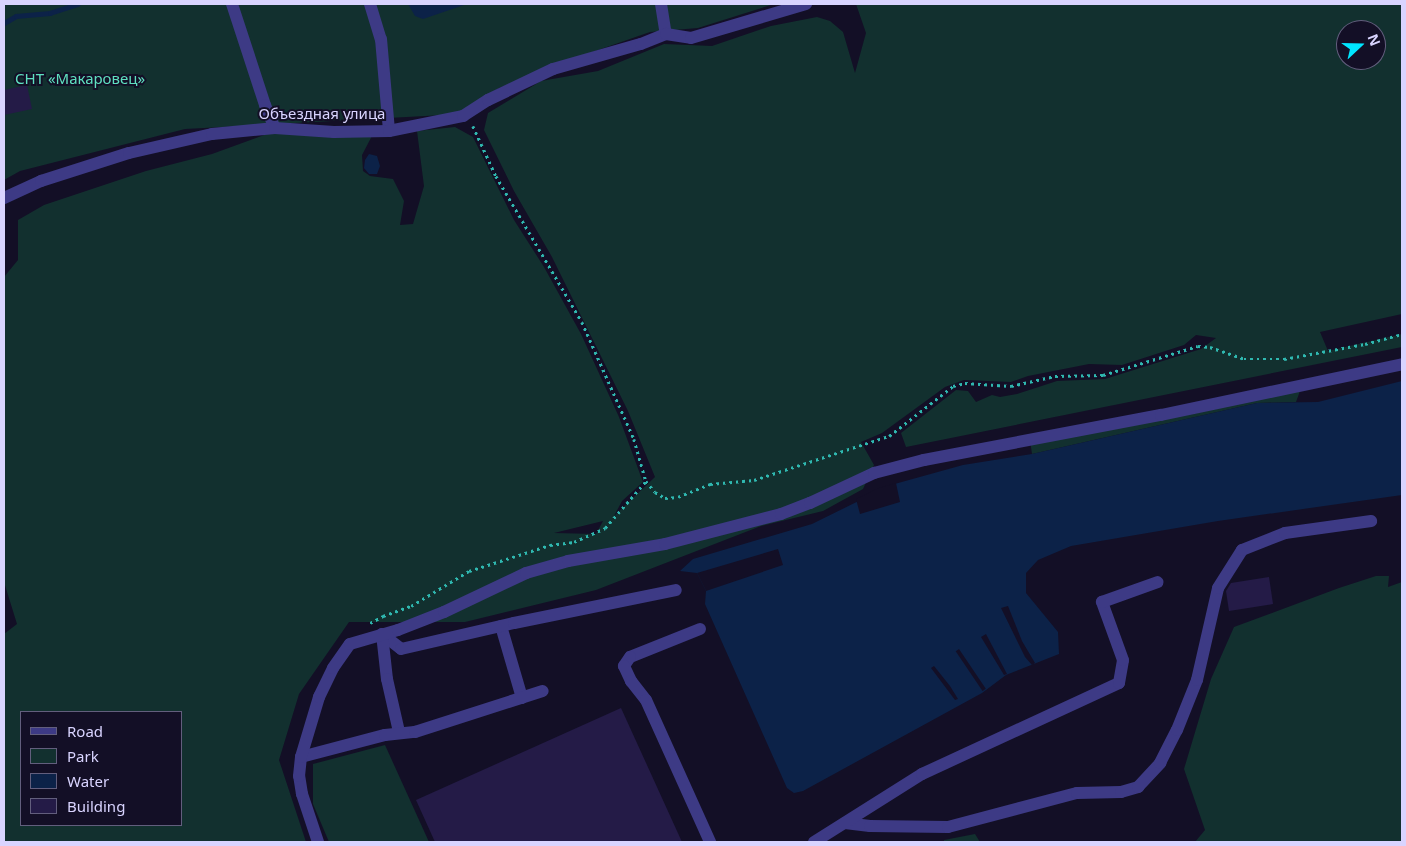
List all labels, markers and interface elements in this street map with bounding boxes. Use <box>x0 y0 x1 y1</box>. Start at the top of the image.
north arrow <box>1336 20 1386 70</box>
text: N <box>1364 31 1385 49</box>
park label: СНТ «Макаровец» <box>15 70 145 88</box>
street label: Объездная улица <box>259 105 385 123</box>
legend <box>20 711 182 826</box>
text: Road <box>67 721 103 741</box>
text: Park <box>67 746 99 766</box>
text: Water <box>67 771 109 791</box>
text: Building <box>67 796 125 816</box>

